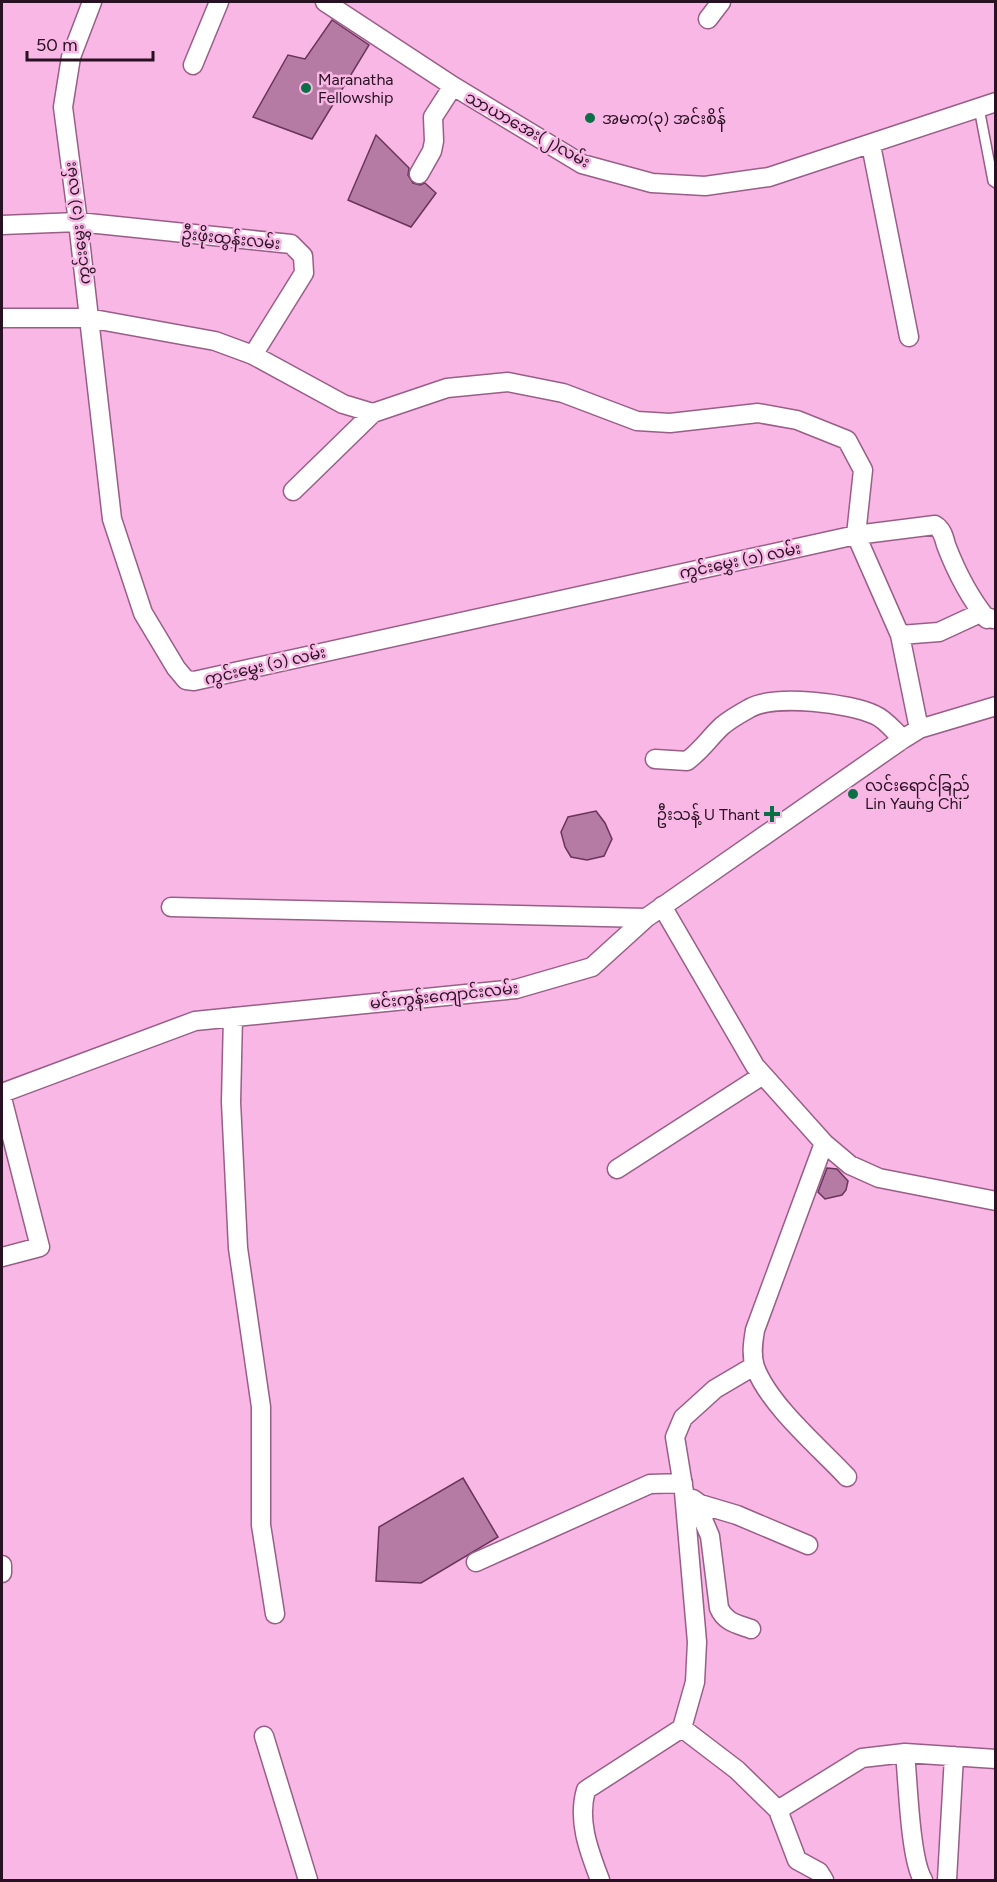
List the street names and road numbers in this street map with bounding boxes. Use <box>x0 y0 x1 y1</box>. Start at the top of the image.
street label: သာယာအေး(၂)လမ်း <box>460 86 594 175</box>
street label: ကွင်းမွှေး (၁) လမ်း <box>59 160 98 286</box>
street label: ဦးဖိုးထွန်းလမ်း <box>180 222 282 258</box>
street label: ကွင်းမွှေး (၁) လမ်း <box>677 536 803 587</box>
street label: ကွင်းမွှေး (၁) လမ်း <box>202 640 328 693</box>
street label: မင်းကွန်းကျောင်းလမ်း <box>369 976 520 1017</box>

